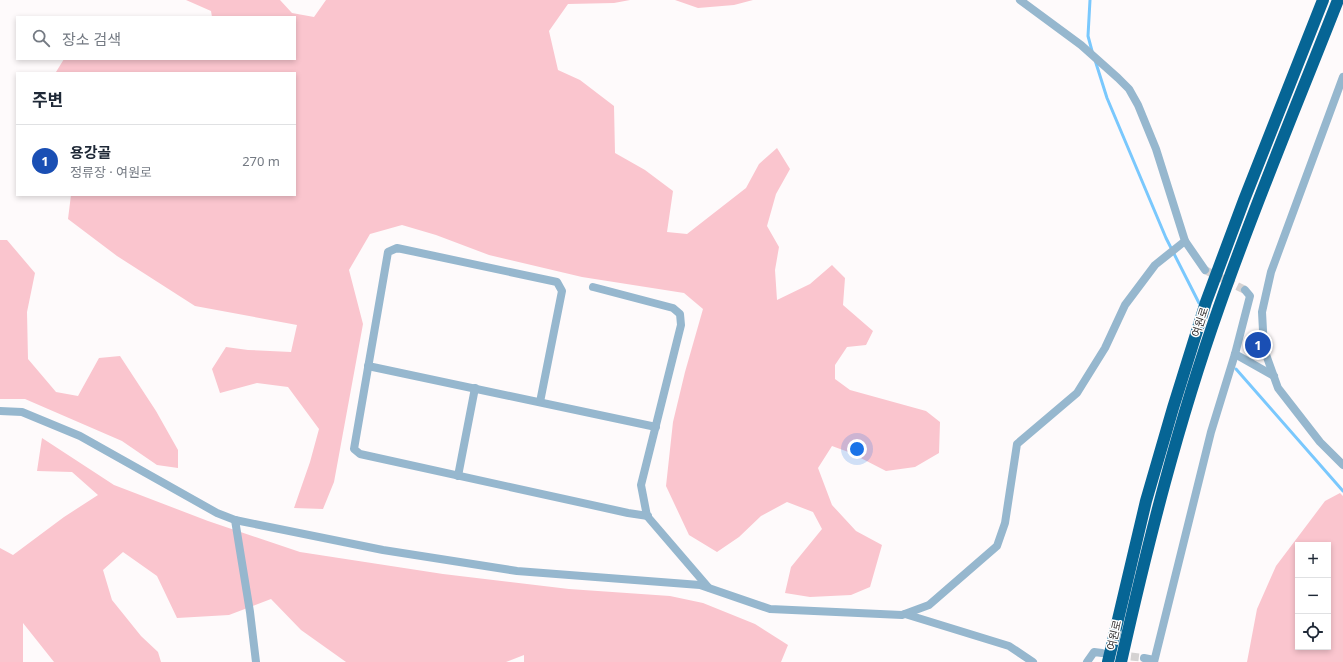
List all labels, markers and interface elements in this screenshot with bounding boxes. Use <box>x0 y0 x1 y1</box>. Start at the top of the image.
search box <box>16 16 296 60</box>
icon: search <box>30 27 52 49</box>
text: 장소 검색 <box>62 29 121 49</box>
text: 주변 <box>32 88 63 111</box>
text: 용강골 <box>70 142 111 162</box>
text: 1 <box>41 152 49 170</box>
text: 270 m <box>242 152 280 170</box>
text: 정류장 · 여원로 <box>70 163 152 181</box>
street label: 여원로 <box>1188 305 1211 339</box>
pin: 1 <box>1245 330 1271 360</box>
your location <box>847 439 867 459</box>
map controls <box>1295 542 1331 650</box>
button: + <box>1295 542 1331 578</box>
button: − <box>1295 578 1331 614</box>
button: locate <box>1295 614 1331 650</box>
street label: 여원로 <box>1103 618 1124 651</box>

